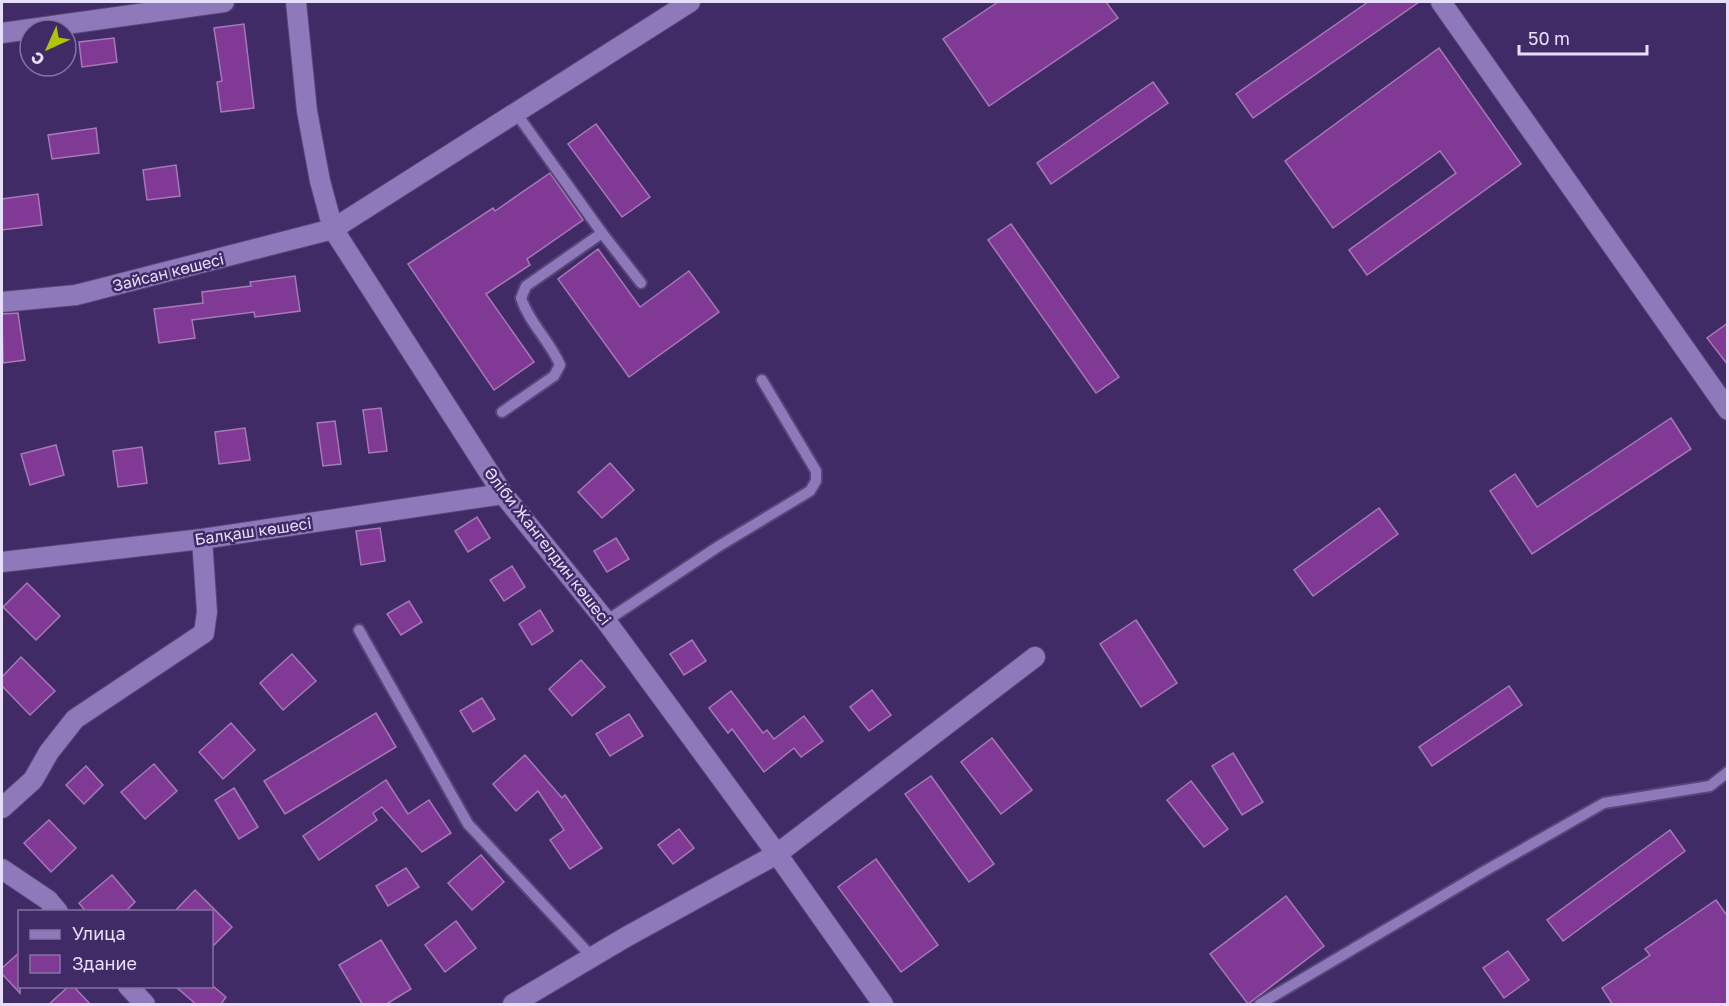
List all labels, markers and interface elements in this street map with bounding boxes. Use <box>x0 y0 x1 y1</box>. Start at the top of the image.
north arrow <box>18 18 78 78</box>
scale bar <box>1519 18 1646 56</box>
text: 50 m <box>1528 27 1570 49</box>
text: С <box>26 48 48 70</box>
street label: Зайсан көшесі <box>110 248 226 296</box>
street label: Әліби Жангелдин көшесі <box>480 463 616 629</box>
street label: Балқаш көшесі <box>193 513 313 549</box>
legend <box>18 910 213 988</box>
text: Улица <box>72 922 126 944</box>
text: Здание <box>72 952 137 974</box>

